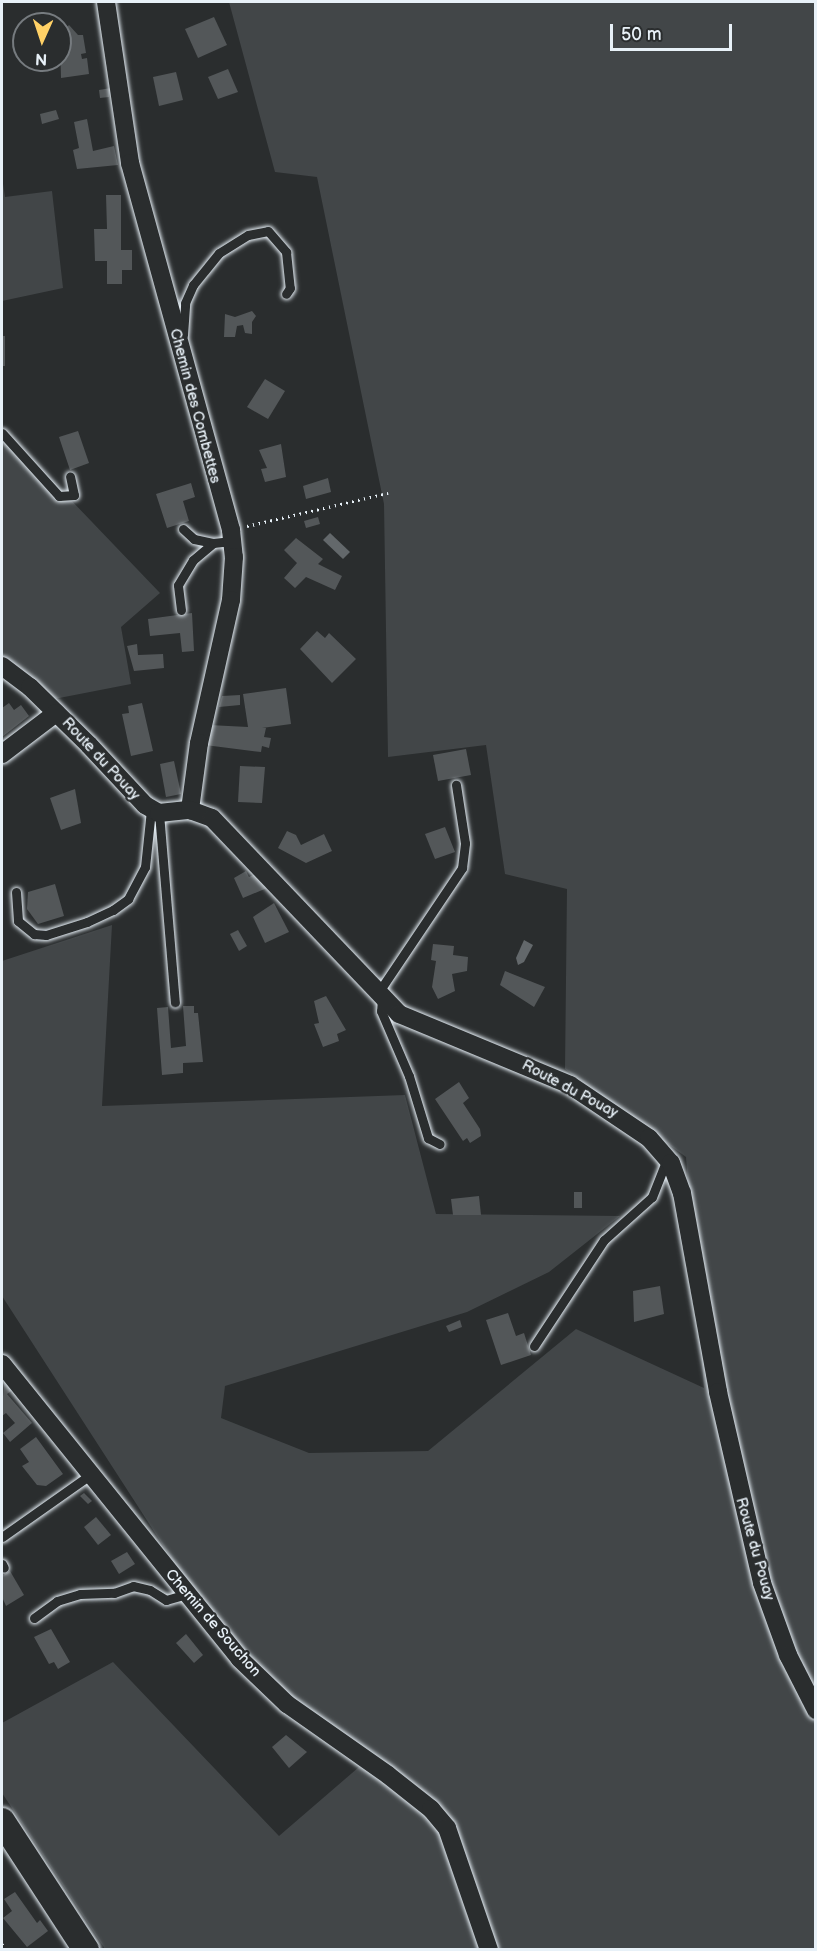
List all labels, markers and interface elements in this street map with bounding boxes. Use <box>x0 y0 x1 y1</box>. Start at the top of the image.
north arrow <box>12 12 72 72</box>
scale bar <box>613 12 734 50</box>
text: 50 m <box>621 24 662 45</box>
text: N <box>35 49 48 68</box>
street label: Chemin des Combettes <box>166 327 224 485</box>
street label: Route du Pouay <box>58 714 144 804</box>
street label: Route du Pouay <box>519 1056 621 1122</box>
street label: Route du Pouay <box>732 1495 778 1603</box>
street label: Chemin de Souchon <box>161 1565 265 1681</box>

